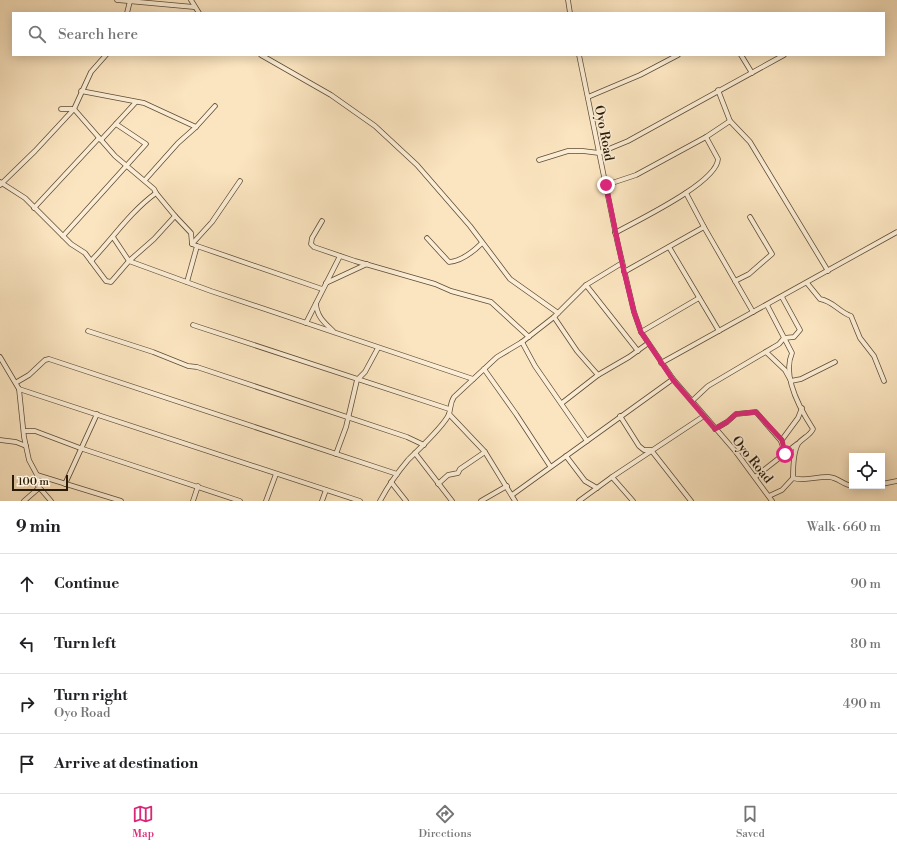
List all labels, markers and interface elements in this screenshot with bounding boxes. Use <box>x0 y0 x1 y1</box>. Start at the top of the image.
search box <box>12 12 885 56</box>
icon: search <box>26 23 48 45</box>
text: Search here <box>58 25 138 44</box>
street label: Oyo Road <box>591 104 617 163</box>
route end <box>597 176 615 194</box>
street label: Oyo Road <box>728 433 777 487</box>
route start <box>776 445 794 463</box>
map controls <box>849 453 885 489</box>
button: locate <box>849 453 885 489</box>
scale bar <box>12 473 68 492</box>
text: 100 m <box>18 475 49 489</box>
text: 9 min <box>16 516 61 538</box>
text: Walk · 660 m <box>807 519 881 535</box>
icon: ahead <box>16 573 38 595</box>
text: Continue <box>54 574 119 593</box>
text: 90 m <box>850 576 881 592</box>
icon: left <box>16 633 38 655</box>
text: Turn left <box>54 634 116 653</box>
text: 80 m <box>850 636 881 652</box>
text: Turn right <box>54 686 128 705</box>
icon: right <box>16 693 38 715</box>
text: 490 m <box>843 696 881 712</box>
text: Oyo Road <box>54 705 110 721</box>
icon: arrive <box>16 753 38 775</box>
text: Arrive at destination <box>54 754 198 773</box>
tab: Map <box>132 803 154 841</box>
tab: Directions <box>419 803 472 841</box>
tab: Saved <box>736 803 765 841</box>

